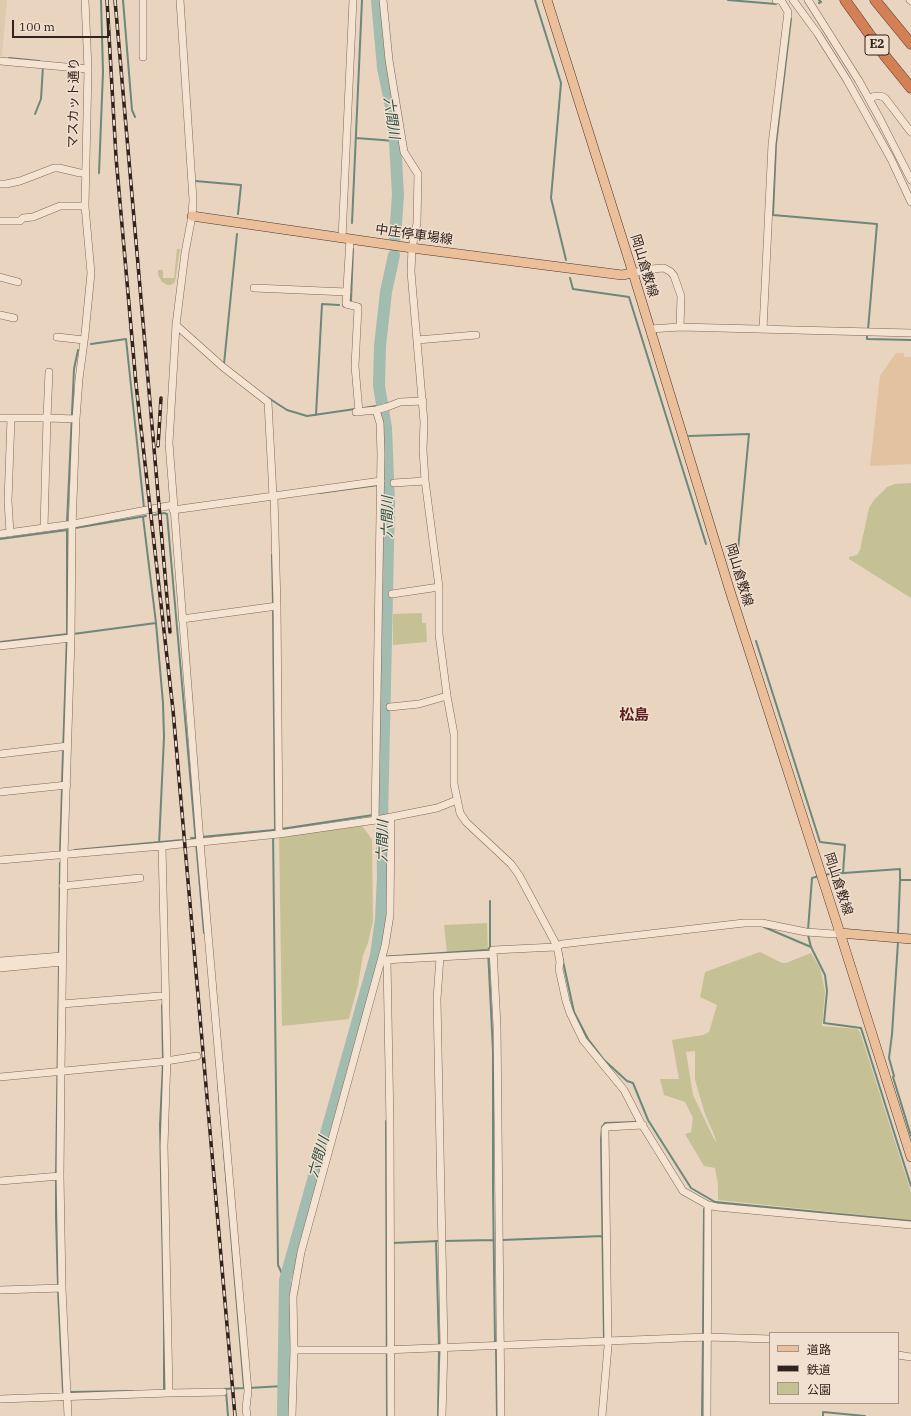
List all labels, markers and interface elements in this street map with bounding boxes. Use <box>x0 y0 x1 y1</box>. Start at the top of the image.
scale bar <box>14 12 111 38</box>
text: 100 m <box>19 19 55 34</box>
road number: E2 <box>865 35 889 55</box>
street label: マスカット通り <box>65 57 83 149</box>
water label: 六間川 <box>380 96 402 140</box>
street label: 中庄停車場線 <box>374 222 454 248</box>
street label: 岡山倉敷線 <box>627 233 661 299</box>
water label: 六間川 <box>380 496 396 538</box>
street label: 岡山倉敷線 <box>722 542 756 608</box>
district label: 松島 <box>619 707 649 725</box>
water label: 六間川 <box>374 820 392 862</box>
street label: 岡山倉敷線 <box>821 851 855 917</box>
water label: 六間川 <box>305 1134 333 1180</box>
legend <box>769 1332 899 1404</box>
text: 道路 <box>807 1342 831 1357</box>
text: 鉄道 <box>807 1362 831 1377</box>
text: 公園 <box>807 1382 831 1397</box>

